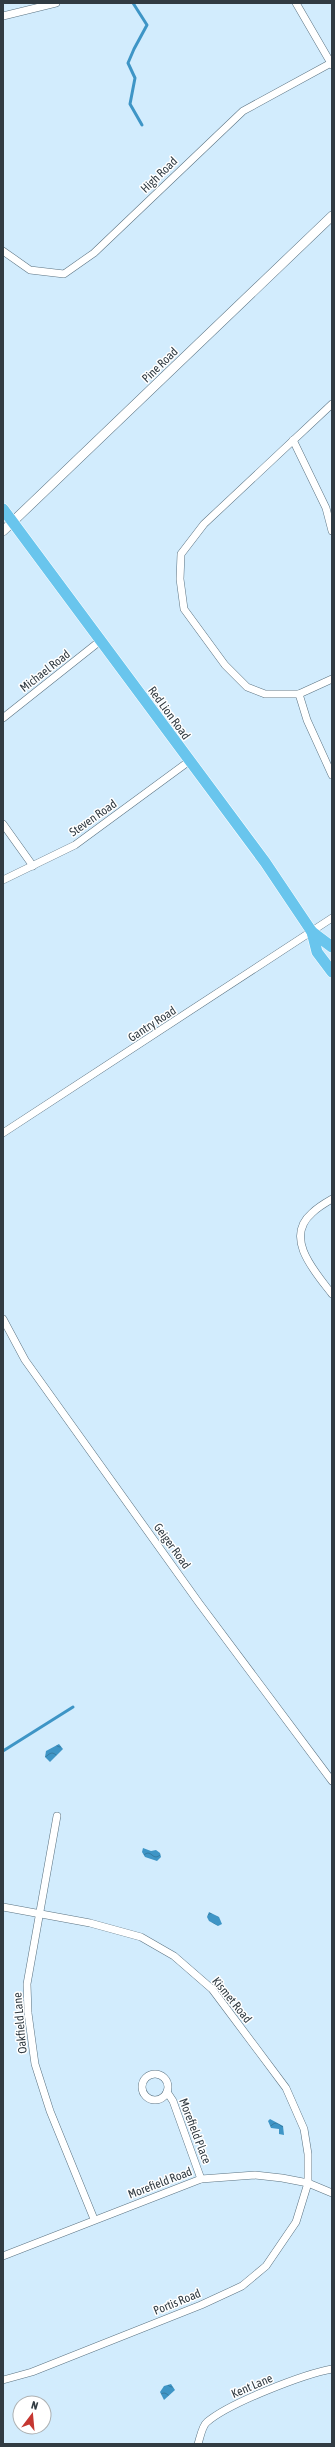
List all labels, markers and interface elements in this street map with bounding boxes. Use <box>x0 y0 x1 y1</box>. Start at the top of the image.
street label: High Road <box>138 154 180 196</box>
street label: Pine Road <box>139 345 181 385</box>
street label: Michael Road <box>17 647 73 695</box>
street label: Red Lion Road <box>145 684 193 742</box>
street label: Steven Road <box>67 797 119 839</box>
street label: Gantry Road <box>125 1003 179 1045</box>
street label: Geiger Road <box>151 1520 193 1572</box>
street label: Kismet Road <box>209 1974 255 2026</box>
street label: Oakfield Lane <box>10 1992 30 2054</box>
street label: Morefield Place <box>176 2096 214 2166</box>
street label: Morefield Road <box>126 2164 194 2202</box>
street label: Portis Road <box>151 2286 203 2318</box>
street label: Kent Lane <box>229 2371 275 2401</box>
north arrow <box>12 2395 52 2435</box>
text: N <box>30 2399 40 2412</box>

